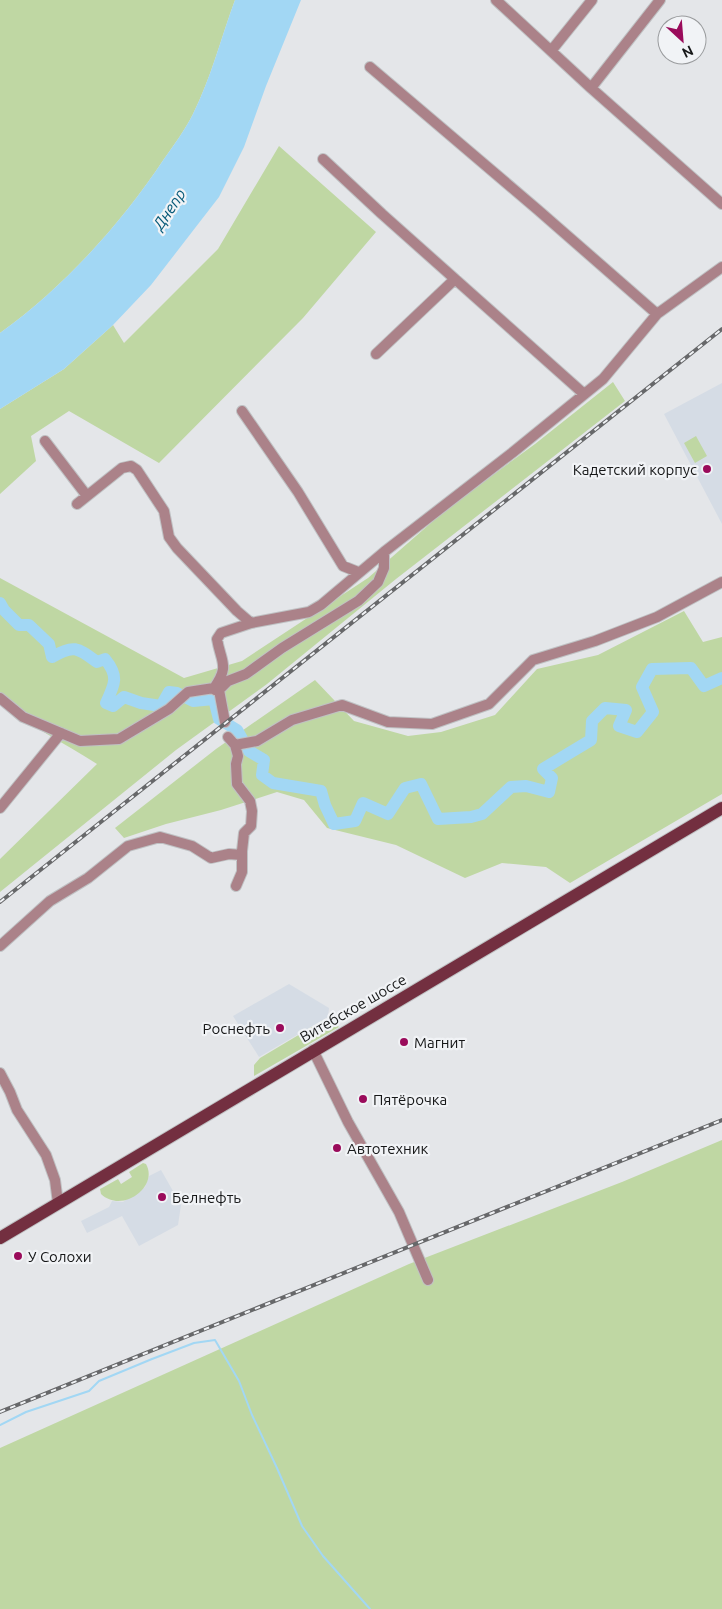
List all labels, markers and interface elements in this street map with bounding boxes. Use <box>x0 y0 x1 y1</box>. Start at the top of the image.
north arrow <box>657 15 707 65</box>
text: N <box>679 42 696 61</box>
water label: Днепр <box>148 185 189 234</box>
place label: Кадетский корпус <box>573 461 697 478</box>
marker: Кадетский корпус <box>701 463 713 475</box>
street label: Витебское шоссе <box>297 971 409 1045</box>
place label: Роснефть <box>203 1020 270 1037</box>
marker: Роснефть <box>274 1022 286 1034</box>
place label: Магнит <box>414 1034 465 1051</box>
marker: Магнит <box>398 1036 410 1048</box>
place label: Пятёрочка <box>373 1091 447 1108</box>
marker: Пятёрочка <box>357 1093 369 1105</box>
place label: Автотехник <box>347 1140 429 1157</box>
marker: Автотехник <box>331 1142 343 1154</box>
place label: Белнефть <box>172 1189 241 1206</box>
marker: Белнефть <box>156 1191 168 1203</box>
place label: У Солохи <box>28 1248 92 1265</box>
marker: У Солохи <box>12 1250 24 1262</box>

